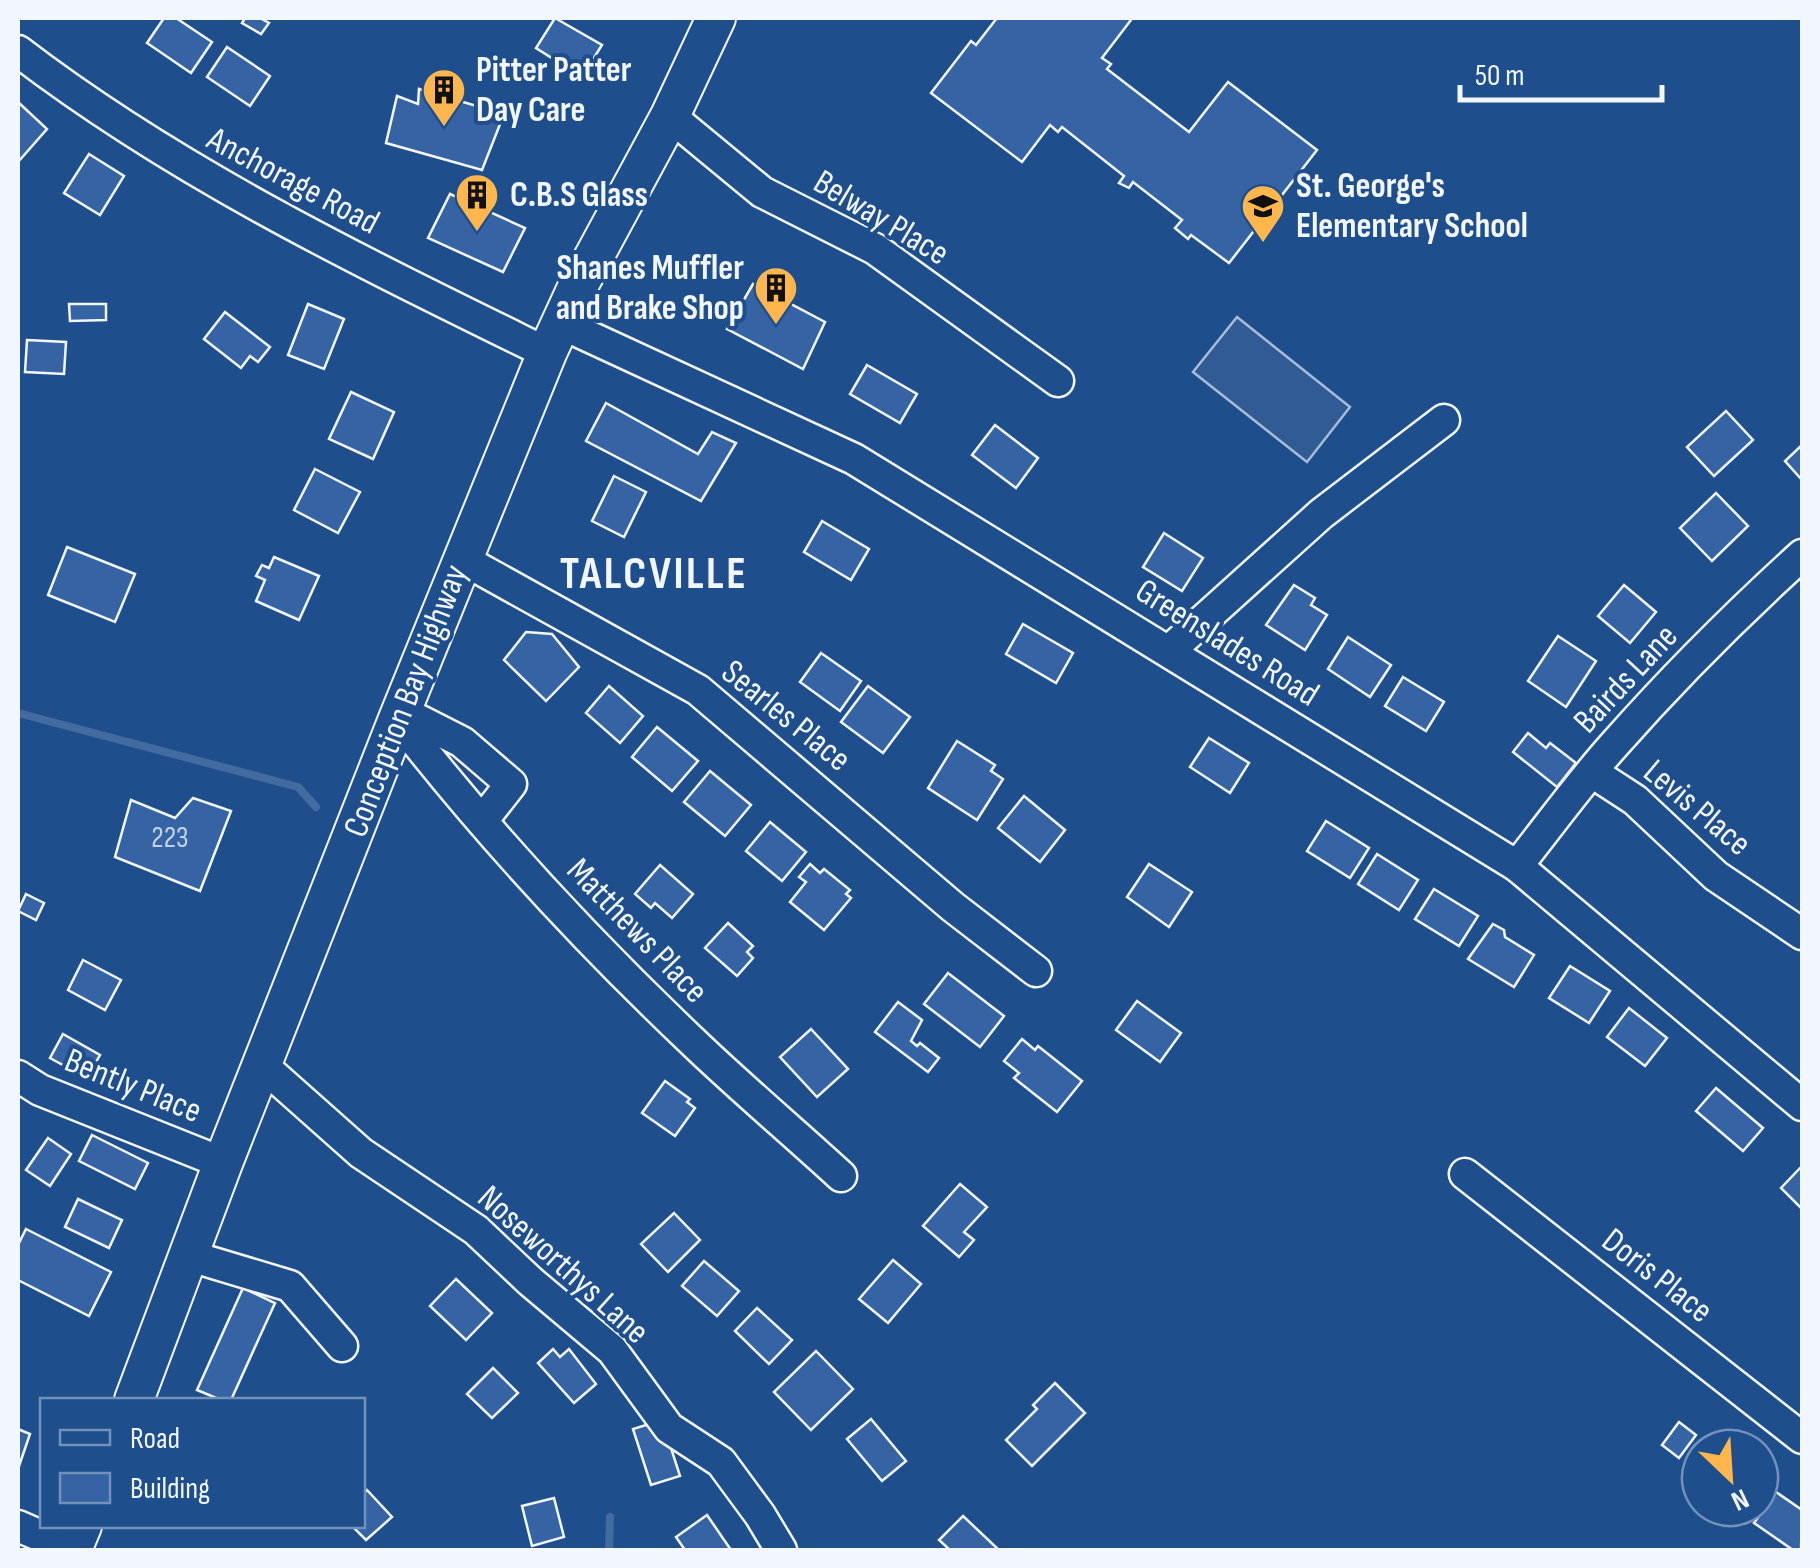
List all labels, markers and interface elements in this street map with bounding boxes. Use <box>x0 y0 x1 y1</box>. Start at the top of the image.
scale bar <box>1460 40 1662 102</box>
place label: Pitter Patter Day Care <box>476 49 632 132</box>
text: 50 m <box>1475 58 1524 94</box>
building icon: Pitter Patter Day Care <box>421 67 467 128</box>
street label: Anchorage Road <box>199 117 386 244</box>
street label: Belway Place <box>805 161 957 275</box>
place label: St. George's Elementary School <box>1296 165 1528 248</box>
building icon: C.B.S Glass <box>454 172 500 233</box>
place label: C.B.S Glass <box>510 174 648 217</box>
school or university icon: St. George's Elementary School <box>1240 183 1286 244</box>
place label: Shanes Muffler and Brake Shop <box>556 247 744 330</box>
building icon: Shanes Muffler and Brake Shop <box>753 265 799 326</box>
district label: TALCVILLE <box>560 547 748 602</box>
street label: Conception Bay Highway <box>334 559 478 843</box>
street label: Greenslades Road <box>1127 570 1327 716</box>
street label: Bairds Lane <box>1565 616 1687 742</box>
street label: Searles Place <box>713 651 859 781</box>
street label: Levis Place <box>1634 751 1760 865</box>
house number: 223 <box>151 820 189 856</box>
street label: Matthews Place <box>557 850 717 1012</box>
street label: Bently Place <box>58 1039 208 1133</box>
street label: Noseworthys Lane <box>468 1177 658 1353</box>
street label: Doris Place <box>1593 1219 1721 1333</box>
legend <box>40 1398 365 1528</box>
text: Road <box>130 1421 180 1457</box>
north arrow <box>1680 1428 1780 1528</box>
text: Building <box>130 1471 210 1507</box>
text: N <box>1726 1481 1754 1517</box>

